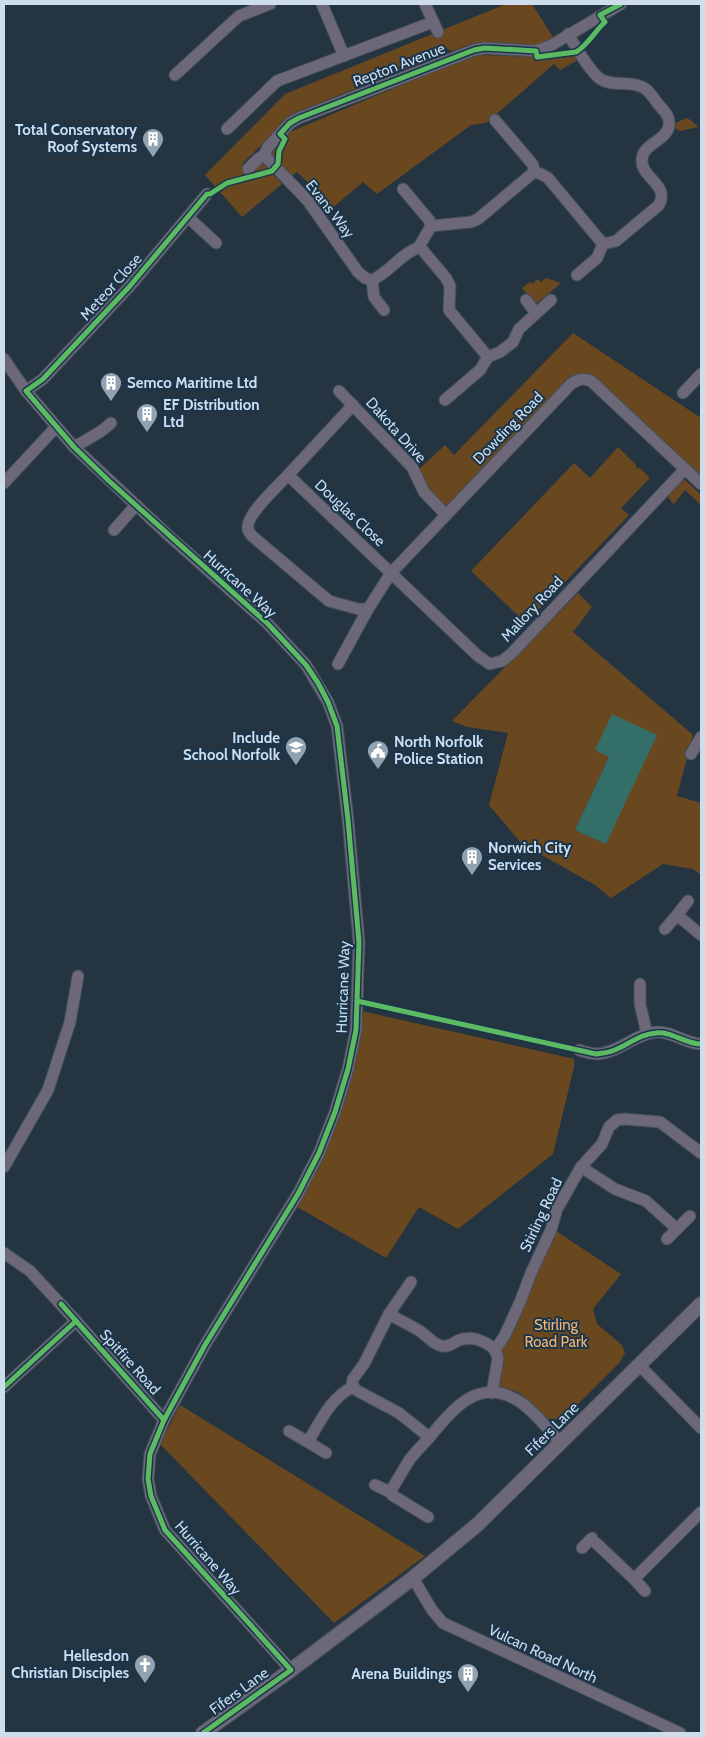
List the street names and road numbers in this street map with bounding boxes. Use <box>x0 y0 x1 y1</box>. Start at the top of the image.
street label: Repton Avenue <box>350 39 448 91</box>
street label: Evans Way <box>302 176 358 242</box>
street label: Meteor Close <box>76 250 146 324</box>
street label: Dowding Road <box>469 388 547 468</box>
street label: Dakota Drive <box>362 394 430 467</box>
street label: Douglas Close <box>311 476 389 550</box>
street label: Hurricane Way <box>200 546 281 622</box>
street label: Mallory Road <box>497 573 567 645</box>
street label: Hurricane Way <box>332 940 354 1034</box>
street label: Stirling Road <box>516 1175 566 1255</box>
street label: Spitfire Road <box>96 1326 164 1398</box>
street label: Fifers Lane <box>521 1398 583 1460</box>
street label: Hurricane Way <box>171 1517 245 1599</box>
street label: Vulcan Road North <box>486 1621 600 1687</box>
street label: Fifers Lane <box>206 1663 272 1718</box>

